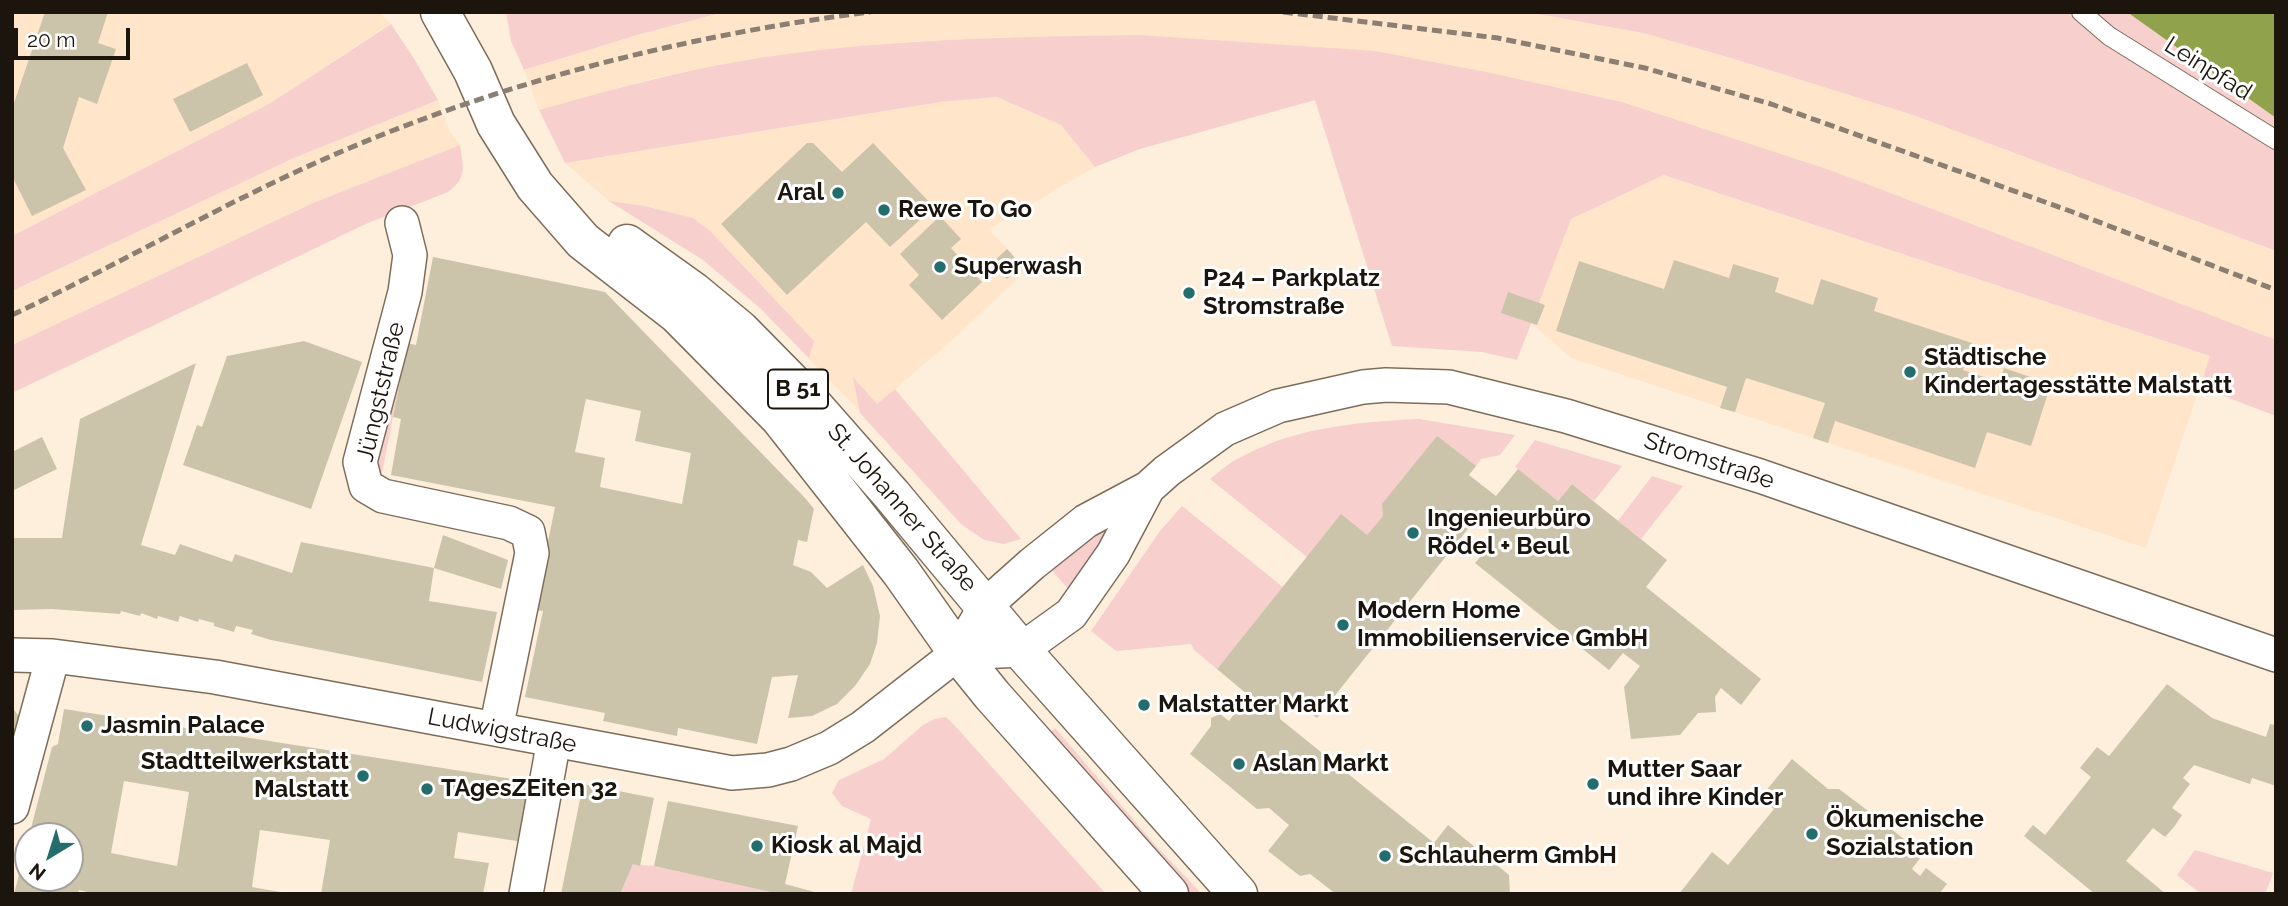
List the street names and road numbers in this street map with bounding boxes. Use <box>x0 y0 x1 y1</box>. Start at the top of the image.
street label: Leinpfad <box>2159 31 2257 107</box>
street label: Jüngststraße <box>351 319 411 465</box>
road number: B 51 <box>768 370 828 408</box>
street label: St. Johanner Straße <box>821 418 983 598</box>
street label: Stromstraße <box>1640 426 1778 496</box>
street label: Ludwigstraße <box>425 702 579 760</box>

